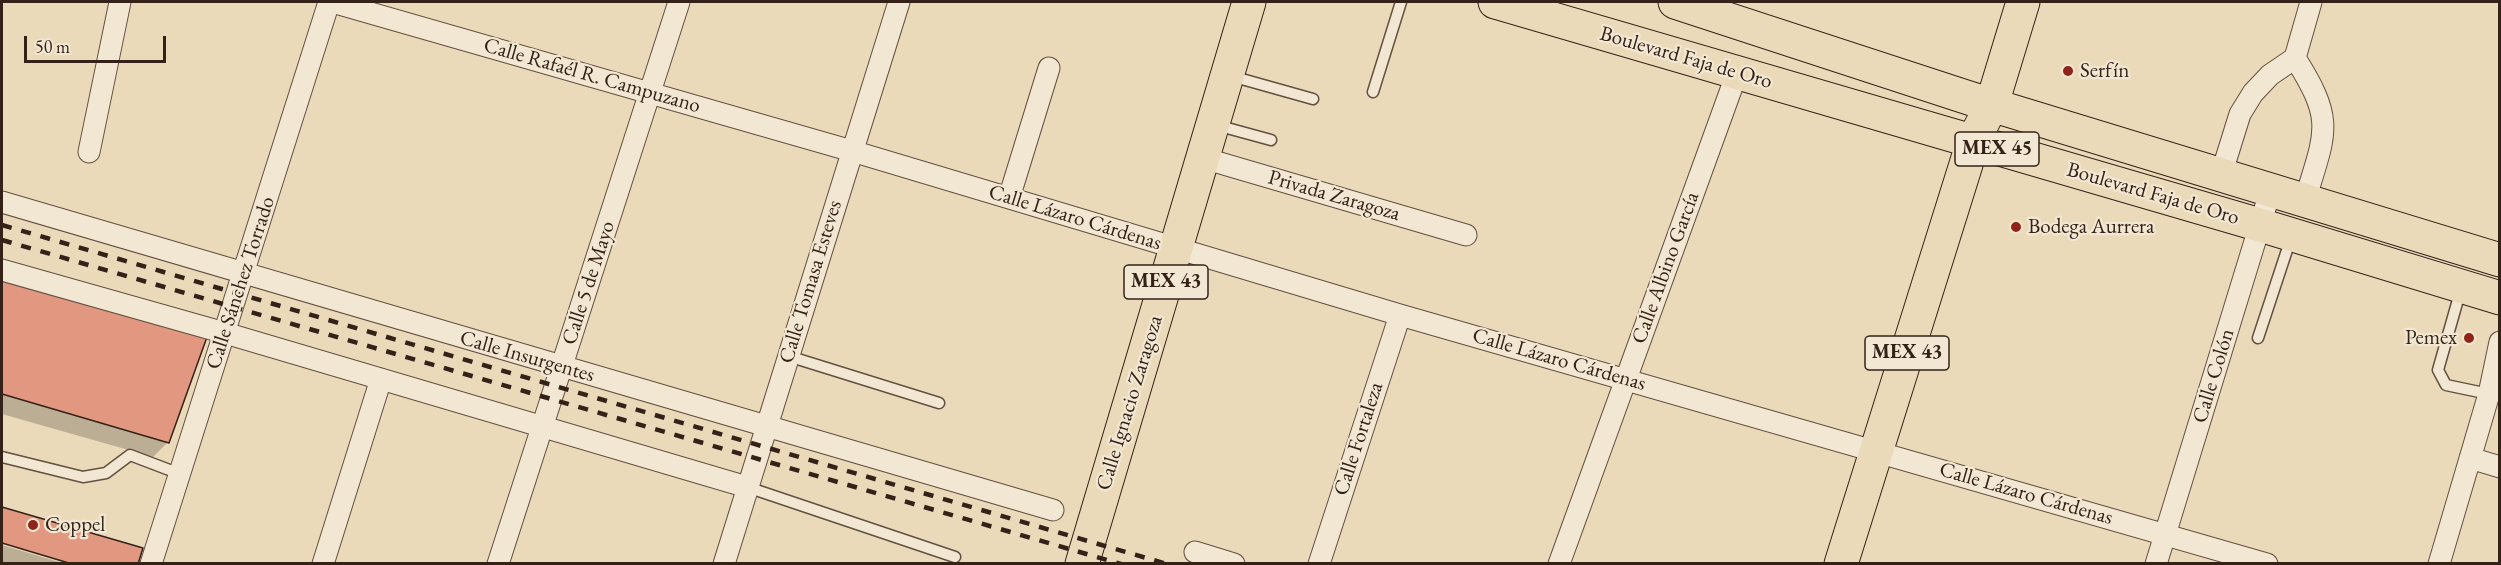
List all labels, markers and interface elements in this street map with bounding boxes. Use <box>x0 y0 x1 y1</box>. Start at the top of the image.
street label: Boulevard Faja de Oro <box>1597 21 1775 95</box>
scale bar <box>27 24 170 62</box>
street label: Calle Rafaél R. Campuzano <box>481 33 703 119</box>
text: 50 m <box>35 35 70 58</box>
place label: Serfín <box>2080 58 2129 84</box>
marker: Serfín <box>2061 64 2075 78</box>
road number: MEX 45 <box>1955 132 2039 166</box>
street label: Boulevard Faja de Oro <box>2064 157 2242 231</box>
street label: Privada Zaragoza <box>1265 165 1403 227</box>
street label: Calle Lázaro Cárdenas <box>986 180 1164 256</box>
street label: Calle Albino García <box>1627 189 1705 347</box>
street label: Calle Sánchez Torrado <box>201 193 281 373</box>
street label: Calle Tomasa Esteves <box>774 197 848 367</box>
place label: Bodega Aurrera <box>2028 214 2154 240</box>
street label: Calle 5 de Mayo <box>557 218 621 348</box>
marker: Bodega Aurrera <box>2009 220 2023 234</box>
road number: MEX 43 <box>1124 265 1208 299</box>
street label: Calle Ignacio Zaragoza <box>1091 312 1169 494</box>
street label: Calle Lázaro Cárdenas <box>1469 323 1649 397</box>
place label: Pemex <box>2405 325 2457 351</box>
street label: Calle Insurgentes <box>457 326 597 388</box>
street label: Calle Colón <box>2188 326 2240 426</box>
marker: Pemex <box>2462 331 2476 345</box>
road number: MEX 43 <box>1865 336 1949 370</box>
street label: Calle Fortaleza <box>1329 379 1389 499</box>
street label: Calle Lázaro Cárdenas <box>1936 457 2116 531</box>
place label: Coppel <box>45 512 105 538</box>
marker: Coppel <box>26 518 40 532</box>

